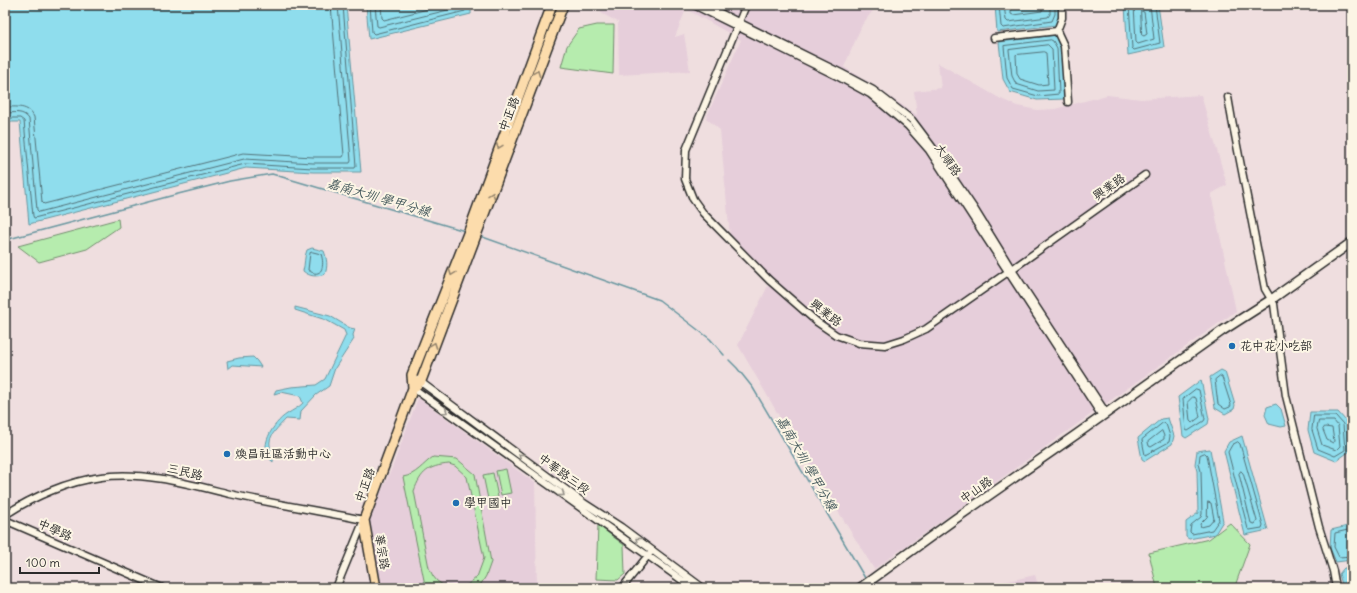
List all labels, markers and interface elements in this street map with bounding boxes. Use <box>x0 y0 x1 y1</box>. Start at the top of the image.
one-way arrow <box>533 70 541 77</box>
street label: 中正路 <box>495 94 522 133</box>
street label: 大順路 <box>932 141 965 179</box>
one-way arrow <box>496 143 504 150</box>
street label: 興業路 <box>1090 170 1128 203</box>
water label: 嘉南大圳 學甲分線 <box>325 175 434 221</box>
one-way arrow <box>487 191 495 198</box>
one-way arrow <box>449 270 457 277</box>
street label: 興業路 <box>808 296 845 330</box>
place label: 花中花小吃部 <box>1240 338 1312 353</box>
one-way arrow <box>430 341 438 348</box>
marker: 花中花小吃部 <box>1227 341 1237 351</box>
one-way arrow <box>441 406 448 414</box>
water label: 嘉南大圳 學甲分線 <box>772 413 841 515</box>
place label: 煥昌社區活動中心 <box>235 446 331 461</box>
marker: 煥昌社區活動中心 <box>222 449 232 459</box>
street label: 中華路三段 <box>536 450 593 497</box>
one-way arrow <box>519 454 526 461</box>
street label: 三民路 <box>166 460 204 483</box>
street label: 中正路 <box>351 465 378 504</box>
street label: 中山路 <box>957 473 995 506</box>
one-way arrow <box>558 489 565 496</box>
place label: 學甲國中 <box>464 495 512 510</box>
marker: 學甲國中 <box>451 498 461 508</box>
street label: 中學路 <box>36 515 75 544</box>
street label: 華宗路 <box>372 533 393 571</box>
one-way arrow <box>635 538 642 545</box>
scale bar <box>20 549 99 575</box>
text: 100 m <box>26 555 60 570</box>

